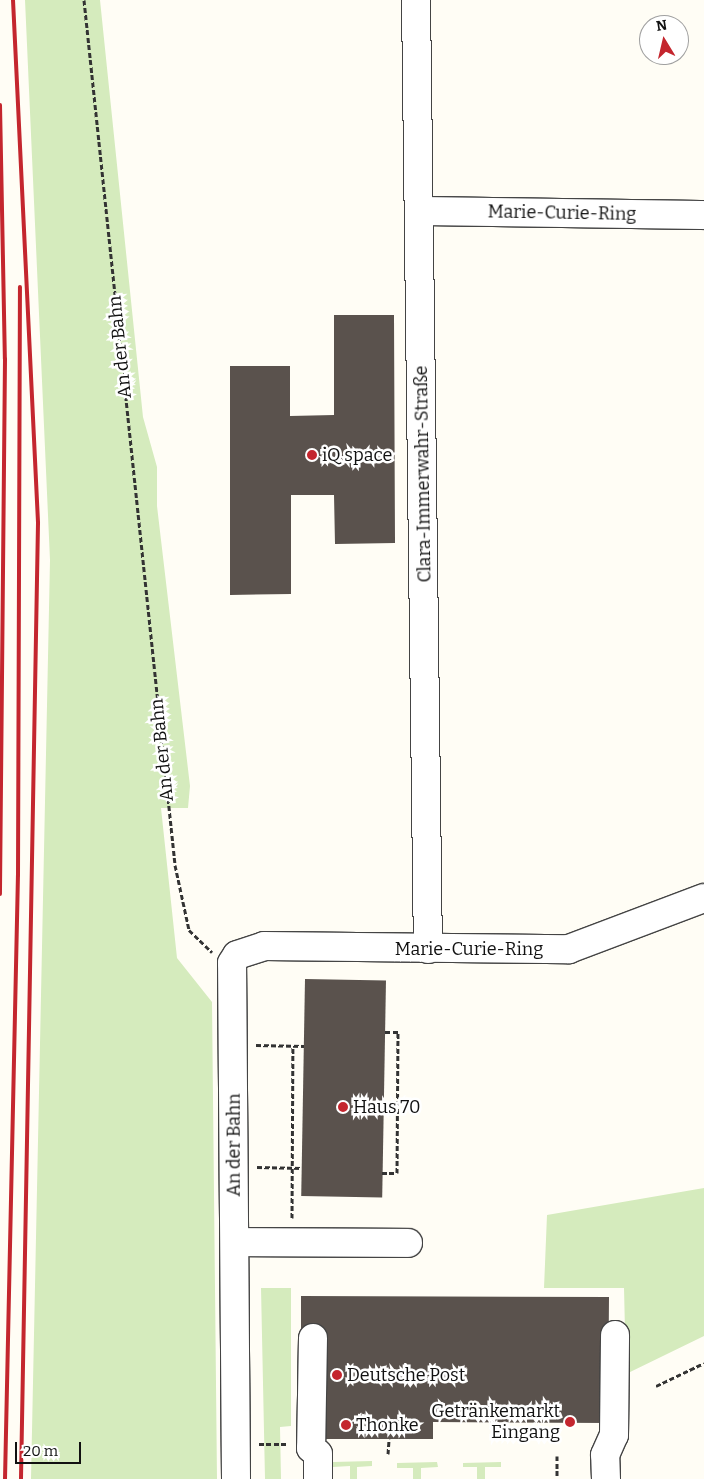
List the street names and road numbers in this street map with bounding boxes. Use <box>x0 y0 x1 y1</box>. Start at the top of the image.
street label: Marie-Curie-Ring <box>488 201 636 225</box>
street label: An der Bahn <box>104 295 136 399</box>
street label: Clara-Immerwahr-Straße <box>410 365 436 583</box>
street label: An der Bahn <box>146 698 178 802</box>
street label: Marie-Curie-Ring <box>395 938 543 960</box>
street label: An der Bahn <box>223 1093 245 1197</box>

